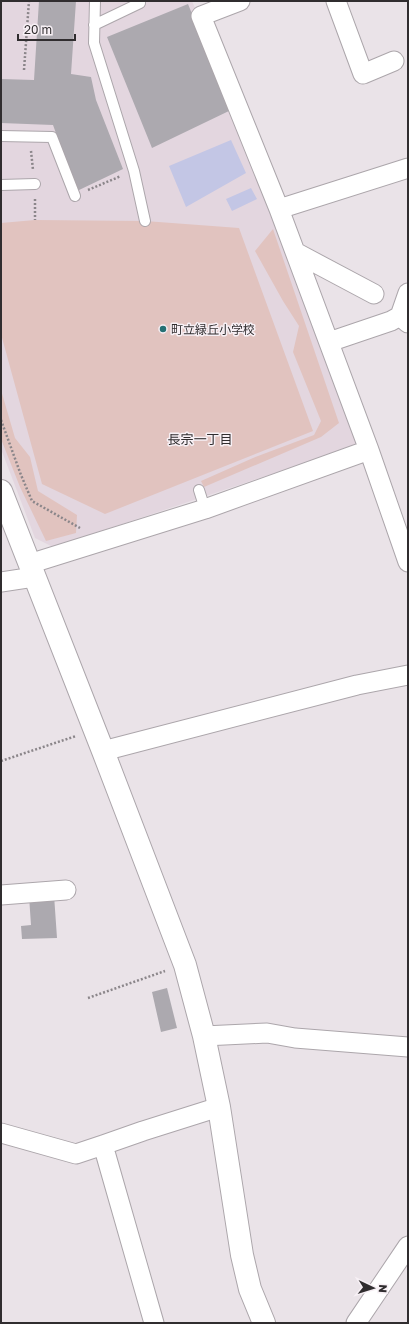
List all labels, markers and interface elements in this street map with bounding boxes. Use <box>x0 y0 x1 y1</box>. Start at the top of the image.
scale bar <box>18 16 75 42</box>
text: 20 m <box>24 22 52 37</box>
place label: 町立緑丘小学校 <box>171 322 255 337</box>
marker: 町立緑丘小学校 <box>158 324 168 334</box>
district label: 長宗一丁目 <box>167 431 233 447</box>
north arrow <box>353 1268 393 1308</box>
text: N <box>377 1284 390 1293</box>

